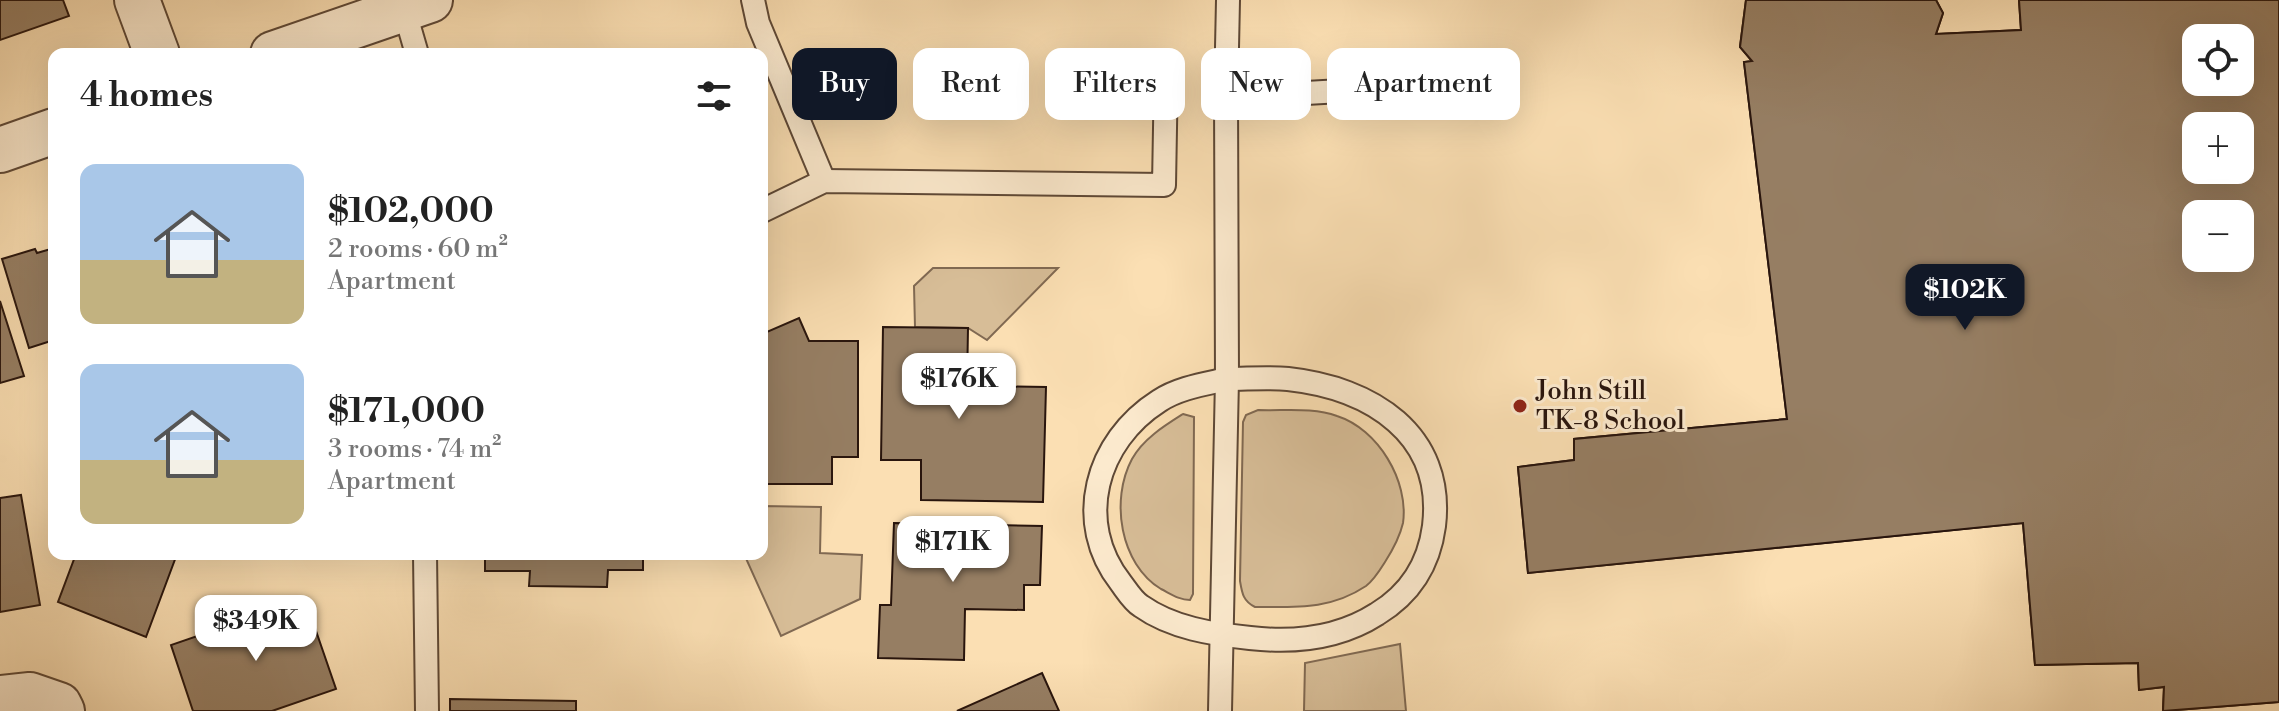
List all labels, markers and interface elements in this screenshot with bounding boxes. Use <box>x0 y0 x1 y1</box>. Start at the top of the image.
map controls <box>2182 24 2254 272</box>
button: locate <box>2182 24 2254 96</box>
chip: Buy <box>792 48 897 120</box>
chip: Rent <box>913 48 1029 120</box>
chip: Filters <box>1045 48 1185 120</box>
chip: New <box>1201 48 1311 120</box>
chip: Apartment <box>1327 48 1520 120</box>
icon: filters <box>692 74 736 118</box>
text: 4 homes <box>80 75 213 117</box>
button: + <box>2182 112 2254 184</box>
text: $102,000 <box>328 191 494 233</box>
icon: home <box>144 196 240 292</box>
button: − <box>2182 200 2254 272</box>
text: 2 rooms · 60 m² <box>328 233 508 265</box>
pin: $102K <box>1909 264 2021 332</box>
text: Apartment <box>328 265 456 297</box>
text: $102K <box>1923 274 2007 306</box>
pin: $176K <box>903 353 1015 421</box>
text: $176K <box>920 363 998 395</box>
place label: John Still TK-8 School <box>1535 375 1685 437</box>
text: $171,000 <box>328 391 485 433</box>
icon: home <box>144 396 240 492</box>
marker: John Still TK-8 School <box>1511 397 1529 415</box>
text: 3 rooms · 74 m² <box>328 433 501 465</box>
text: Apartment <box>328 465 456 497</box>
pin: $171K <box>897 516 1009 584</box>
text: $171K <box>915 526 991 558</box>
pin: $349K <box>200 595 312 663</box>
text: $349K <box>213 605 299 637</box>

